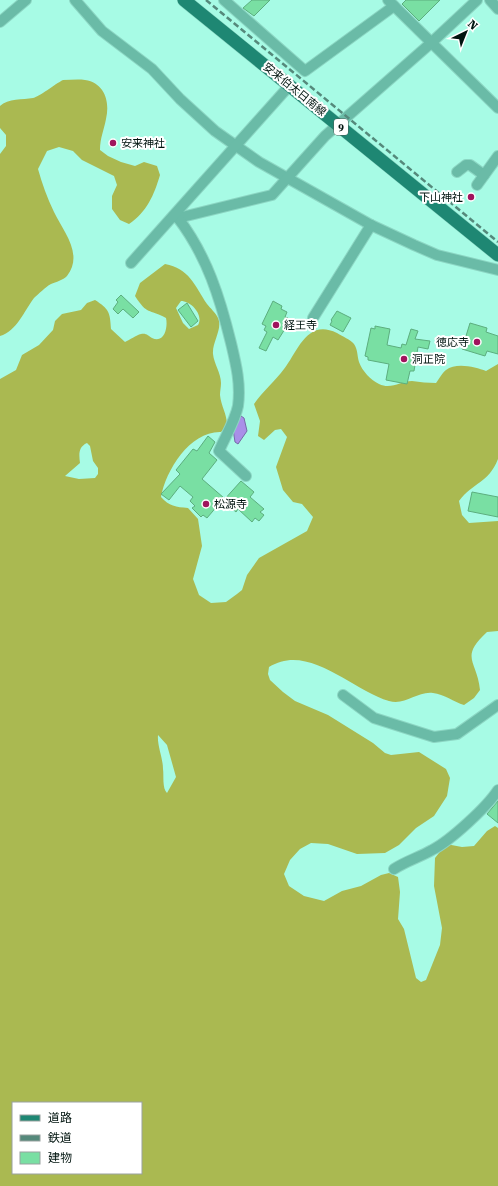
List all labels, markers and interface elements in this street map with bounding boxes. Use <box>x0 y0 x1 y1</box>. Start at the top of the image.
north arrow <box>446 12 486 52</box>
text: N <box>465 17 480 33</box>
street label: 安来伯太日南線 <box>261 60 329 119</box>
road number: 9 <box>334 119 348 135</box>
place label: 安来神社 <box>121 137 165 150</box>
marker: 安来神社 <box>108 138 118 148</box>
place label: 下山神社 <box>419 191 463 204</box>
marker: 下山神社 <box>466 192 476 202</box>
place label: 経王寺 <box>284 319 317 332</box>
marker: 経王寺 <box>271 320 281 330</box>
place label: 徳応寺 <box>436 336 469 349</box>
marker: 徳応寺 <box>472 337 482 347</box>
place label: 洞正院 <box>412 353 445 366</box>
marker: 洞正院 <box>399 354 409 364</box>
place label: 松源寺 <box>214 498 247 511</box>
marker: 松源寺 <box>201 499 211 509</box>
legend <box>12 1102 142 1174</box>
text: 道路 <box>48 1111 72 1125</box>
text: 鉄道 <box>48 1131 72 1145</box>
text: 建物 <box>48 1151 72 1165</box>

